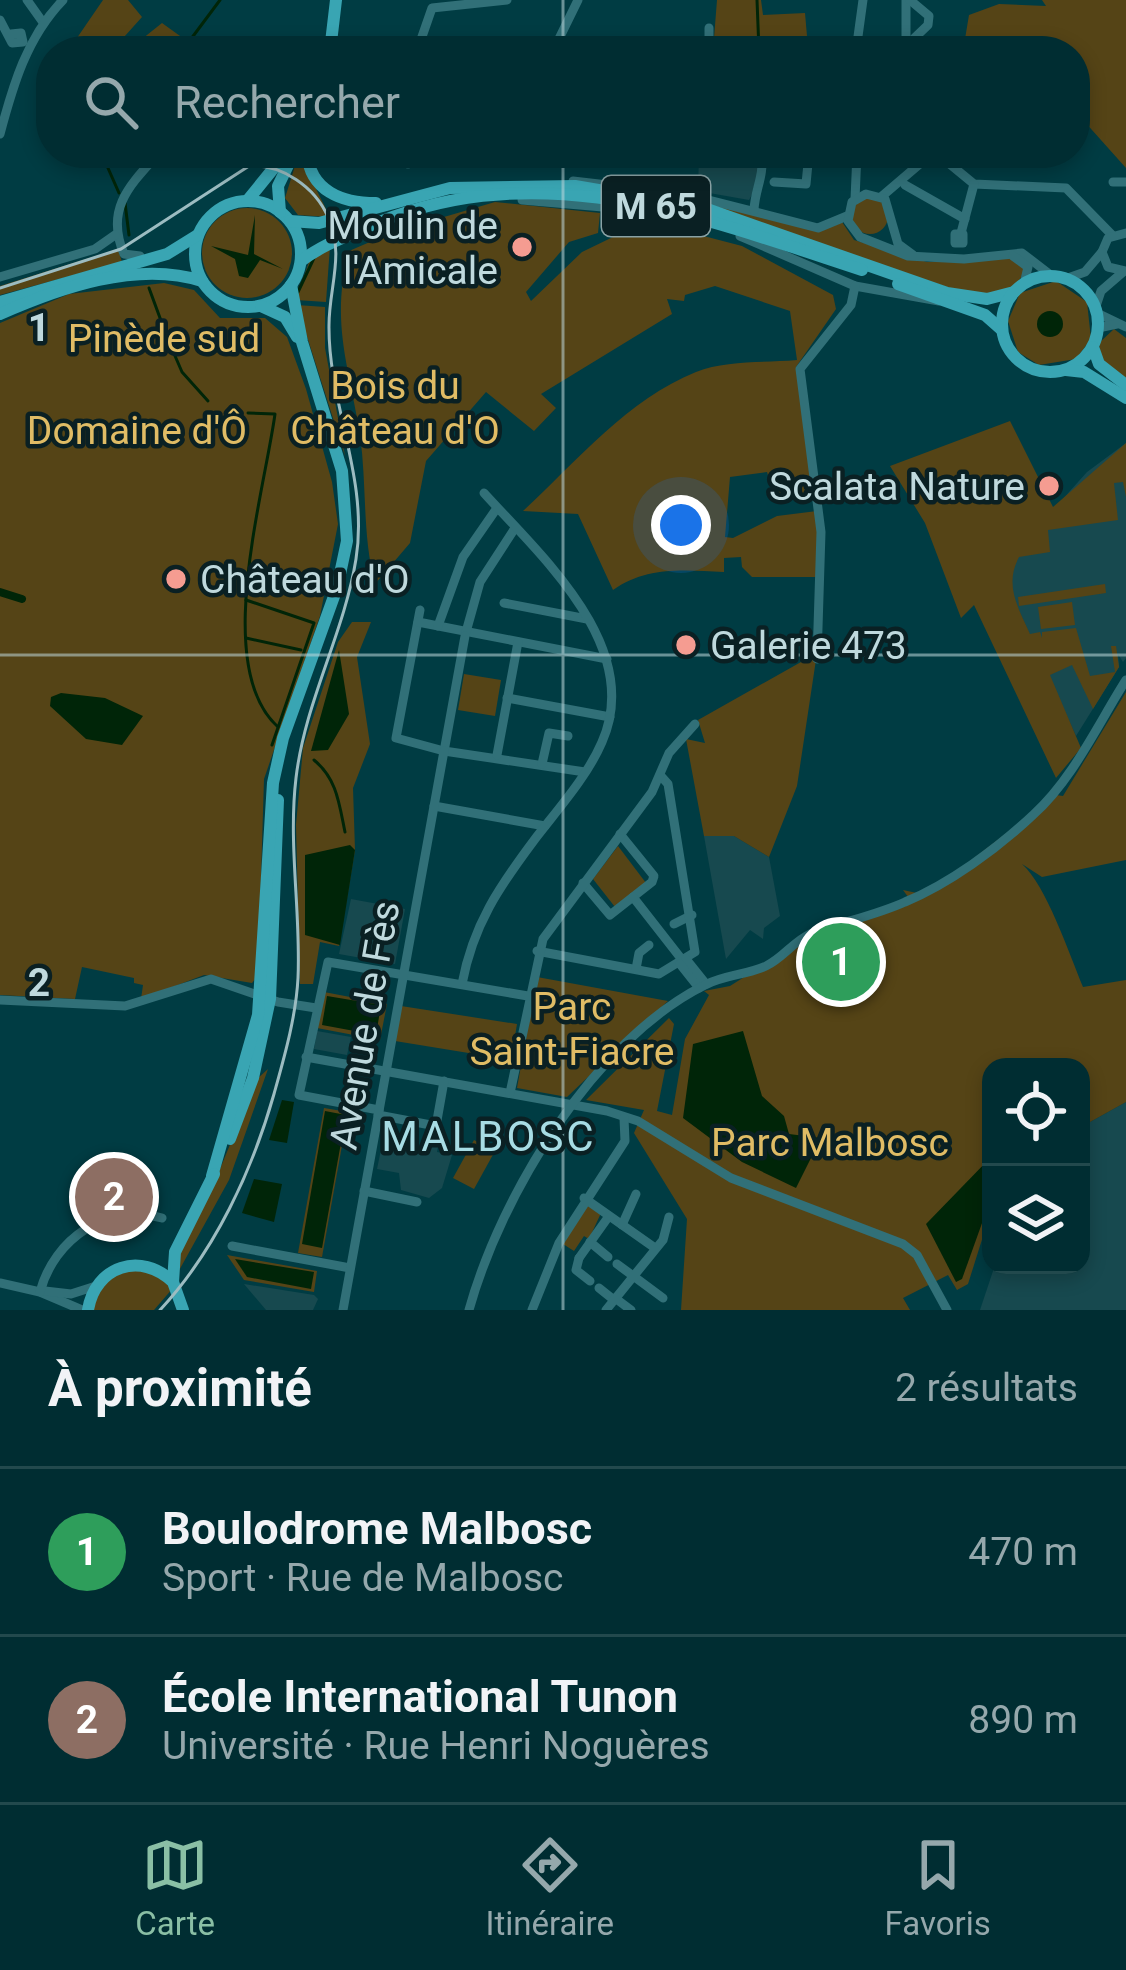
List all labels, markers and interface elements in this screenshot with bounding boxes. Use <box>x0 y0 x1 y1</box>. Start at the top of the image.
search box <box>36 36 1090 168</box>
icon: search <box>78 69 144 135</box>
text: Rechercher <box>174 76 400 129</box>
road number: M 65 <box>602 176 710 236</box>
place label: Moulin de l'Amicale <box>327 203 498 294</box>
marker: Moulin de l'Amicale <box>509 234 535 260</box>
text: 1 <box>28 305 50 351</box>
park label: Pinède sud <box>68 316 260 362</box>
park label: Bois du Château d'O <box>290 363 500 454</box>
park label: Domaine d'Ô <box>27 408 247 454</box>
place label: Scalata Nature <box>769 464 1025 510</box>
marker: Scalata Nature <box>1036 473 1062 499</box>
your location <box>651 495 711 555</box>
place label: Château d'O <box>200 557 410 603</box>
marker: Château d'O <box>163 566 189 592</box>
place label: Galerie 473 <box>710 623 907 669</box>
marker: Galerie 473 <box>673 632 699 658</box>
street label: Avenue de Fès <box>320 897 409 1153</box>
pin: 1 <box>802 917 880 1007</box>
text: 2 <box>28 960 50 1006</box>
park label: Parc Saint-Fiacre <box>469 984 675 1075</box>
map controls <box>982 1058 1090 1274</box>
button: locate <box>982 1058 1090 1166</box>
district label: MALBOSC <box>381 1112 597 1161</box>
park label: Parc Malbosc <box>711 1120 949 1166</box>
pin: 2 <box>75 1152 153 1242</box>
button: layers <box>982 1166 1090 1274</box>
text: À proximité <box>48 1359 312 1418</box>
text: 2 résultats <box>895 1365 1078 1411</box>
text: Boulodrome Malbosc <box>162 1502 592 1555</box>
text: 1 <box>76 1529 98 1575</box>
text: 470 m <box>968 1529 1078 1575</box>
text: Sport · Rue de Malbosc <box>162 1555 563 1601</box>
text: École International Tunon <box>162 1670 678 1723</box>
text: 2 <box>76 1697 98 1743</box>
text: 890 m <box>968 1697 1078 1743</box>
text: Université · Rue Henri Noguères <box>162 1723 710 1769</box>
tab: Carte <box>135 1832 215 1943</box>
tab: Itinéraire <box>486 1832 614 1943</box>
tab: Favoris <box>885 1832 991 1943</box>

